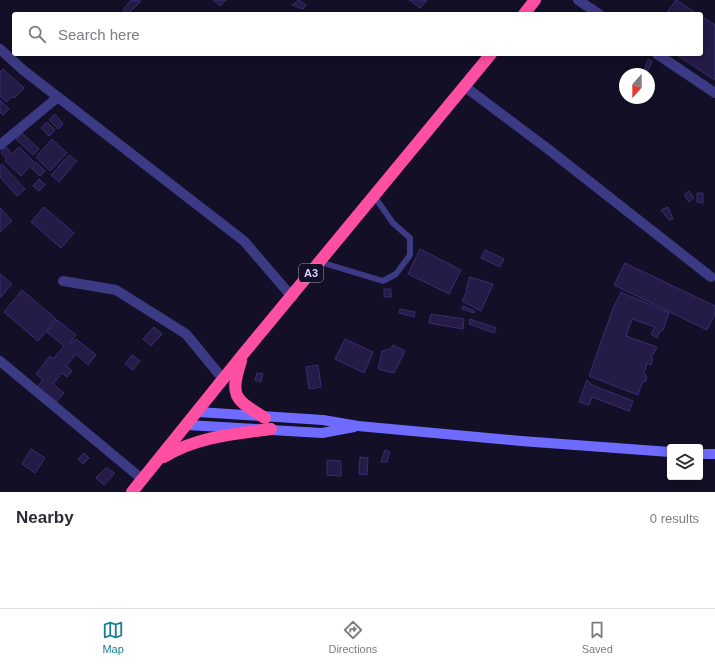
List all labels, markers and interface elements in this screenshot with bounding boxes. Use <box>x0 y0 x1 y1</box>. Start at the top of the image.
search box <box>12 12 703 56</box>
icon: search <box>26 23 48 45</box>
text: Search here <box>58 26 140 43</box>
north arrow <box>619 68 655 104</box>
road number: A3 <box>299 264 323 282</box>
map controls <box>667 444 703 480</box>
button: layers <box>667 444 703 480</box>
text: Nearby <box>16 508 74 527</box>
text: 0 results <box>650 511 699 526</box>
tab: Map <box>102 619 124 655</box>
tab: Directions <box>328 619 377 655</box>
tab: Saved <box>582 619 613 655</box>

